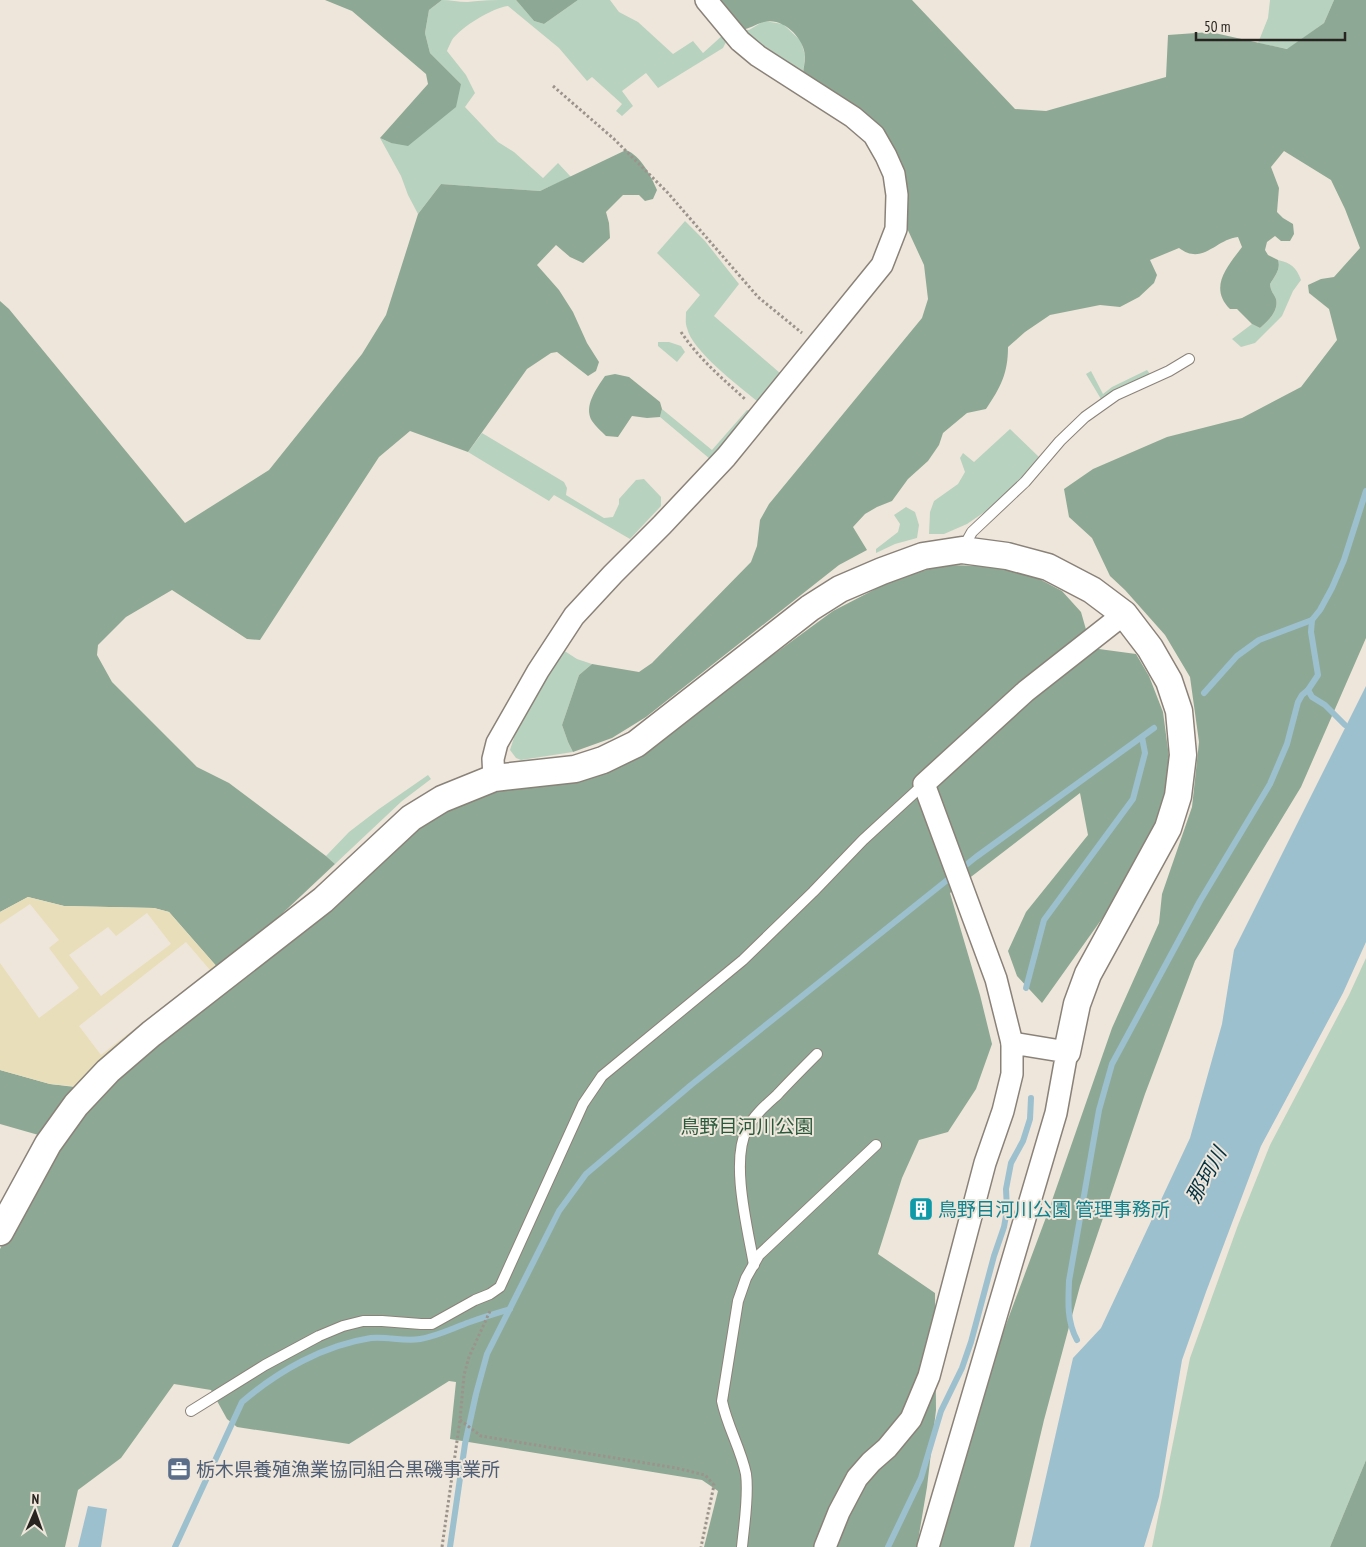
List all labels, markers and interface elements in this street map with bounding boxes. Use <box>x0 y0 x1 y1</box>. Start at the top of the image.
scale bar <box>1196 10 1345 42</box>
text: 50 m <box>1204 17 1230 36</box>
park label: 鳥野目河川公園 <box>680 1114 814 1138</box>
water label: 那珂川 <box>1180 1141 1233 1208</box>
building icon: 鳥野目河川公園 管理事務所 <box>908 1196 934 1222</box>
place label: 鳥野目河川公園 管理事務所 <box>938 1197 1170 1221</box>
office icon: 栃木県養殖漁業協同組合黒磯事業所 <box>166 1456 192 1482</box>
place label: 栃木県養殖漁業協同組合黒磯事業所 <box>196 1457 500 1481</box>
north arrow <box>10 1487 60 1537</box>
text: N <box>31 1490 40 1508</box>

